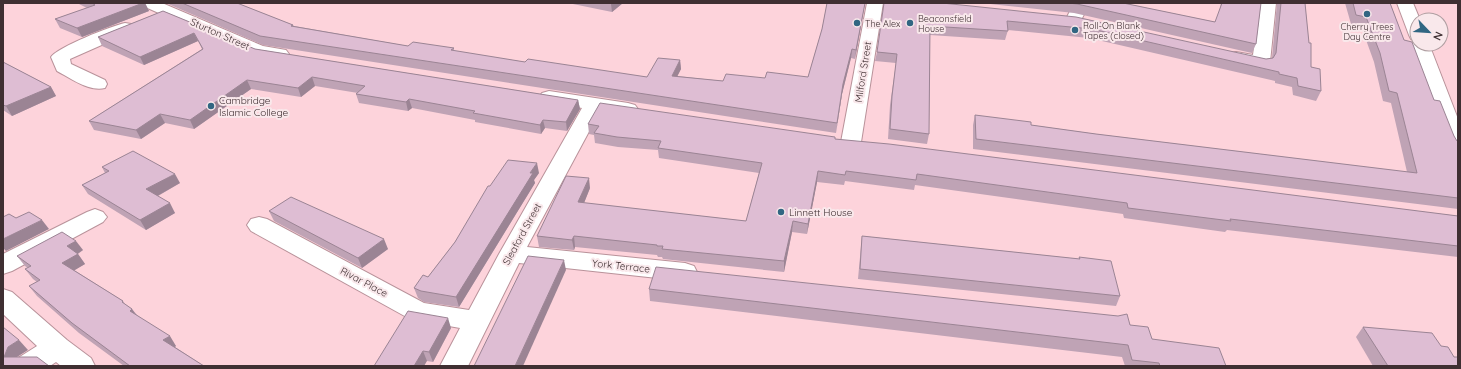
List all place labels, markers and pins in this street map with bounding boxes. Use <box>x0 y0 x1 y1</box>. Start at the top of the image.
marker: Cherry Trees Day Centre <box>1362 9 1372 19</box>
place label: Beaconsfield House <box>918 13 972 34</box>
marker: The Alex <box>852 18 862 28</box>
place label: The Alex <box>865 18 901 29</box>
marker: Beaconsfield House <box>905 18 915 28</box>
place label: Roll-On Blank Tapes (closed) <box>1083 20 1144 41</box>
place label: Cherry Trees Day Centre <box>1340 21 1394 42</box>
marker: Roll-On Blank Tapes (closed) <box>1070 25 1080 35</box>
place label: Cambridge Islamic College <box>219 94 288 119</box>
marker: Cambridge Islamic College <box>206 101 216 111</box>
place label: Linnett House <box>789 206 853 219</box>
marker: Linnett House <box>776 207 786 217</box>

